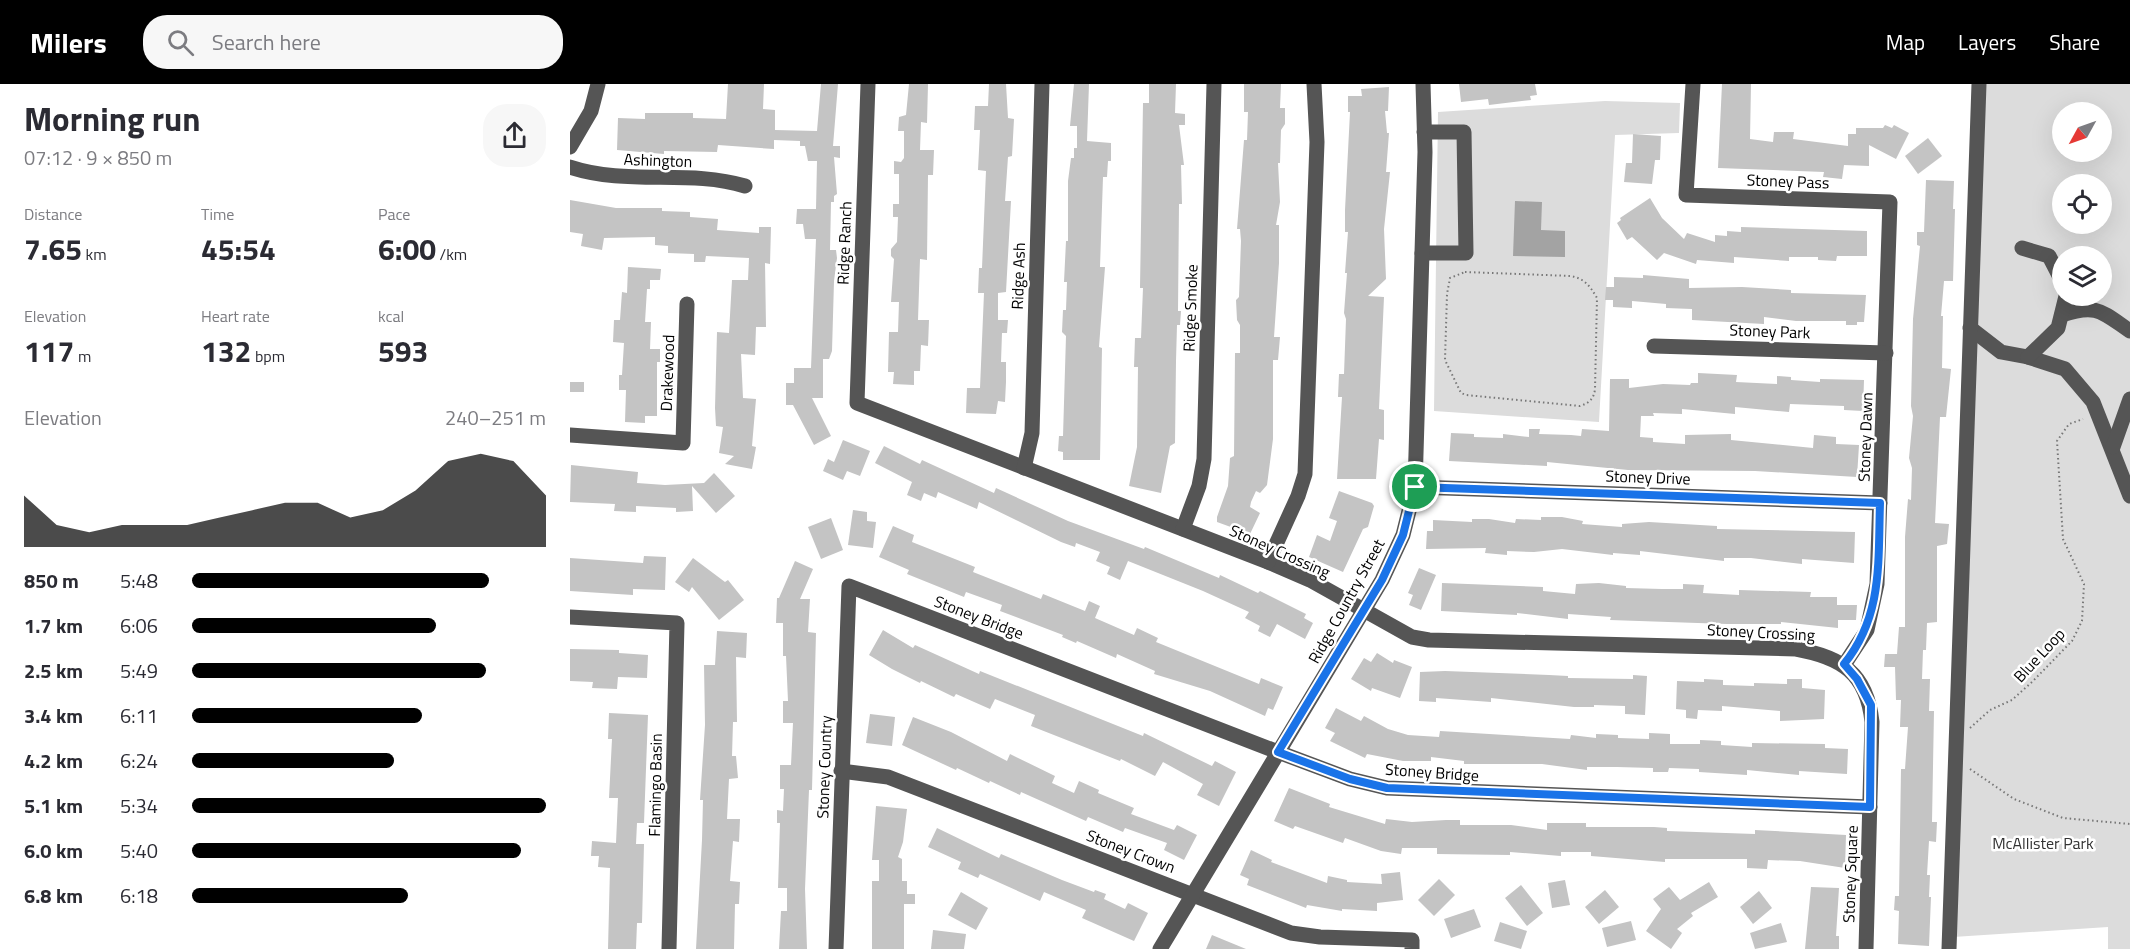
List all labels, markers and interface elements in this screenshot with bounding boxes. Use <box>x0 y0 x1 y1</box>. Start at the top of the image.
search box <box>143 15 563 69</box>
text: Milers <box>30 21 107 64</box>
text: Search here <box>212 25 321 59</box>
icon: search <box>164 26 197 59</box>
text: Map <box>1886 26 1925 58</box>
text: Layers <box>1958 26 2016 58</box>
text: Share <box>2049 26 2100 58</box>
text: Morning run <box>24 94 201 144</box>
north arrow <box>2052 102 2112 162</box>
map controls <box>2052 102 2112 306</box>
button: share <box>483 104 546 167</box>
text: 07:12 · 9 × 850 m <box>24 142 172 173</box>
street label: Ashington <box>623 147 693 173</box>
street label: Stoney Pass <box>1746 168 1830 194</box>
button: locate <box>2052 174 2112 234</box>
street label: Ridge Ranch <box>831 201 857 285</box>
text: Distance <box>24 202 82 226</box>
text: Time <box>201 202 234 226</box>
text: Pace <box>378 202 410 226</box>
text: 7.65 <box>24 226 82 272</box>
text: 45:54 <box>201 226 276 272</box>
text: 6:00 <box>378 226 436 272</box>
text: km <box>82 242 107 266</box>
text: /km <box>436 242 467 266</box>
street label: Ridge Ash <box>1005 242 1031 310</box>
button: layers <box>2052 246 2112 306</box>
street label: Ridge Smoke <box>1176 264 1204 352</box>
text: Elevation <box>24 304 86 328</box>
text: Heart rate <box>201 304 270 328</box>
text: kcal <box>378 304 404 328</box>
street label: Stoney Park <box>1729 318 1811 344</box>
text: 117 <box>24 328 74 374</box>
text: 132 <box>201 328 251 374</box>
text: 593 <box>378 328 428 374</box>
street label: Drakewood <box>654 334 680 412</box>
text: m <box>74 344 91 368</box>
text: bpm <box>251 344 285 368</box>
street label: Stoney Dawn <box>1851 392 1879 482</box>
text: Elevation <box>24 402 102 433</box>
text: 240–251 m <box>445 402 546 433</box>
pin <box>1389 461 1440 512</box>
street label: Stoney Drive <box>1605 464 1691 490</box>
icon: arrive <box>1398 470 1431 503</box>
street label: Stoney Crossing <box>1226 518 1334 584</box>
street label: Ridge Country Street <box>1302 534 1390 668</box>
text: 850 m <box>24 565 79 596</box>
text: 5:48 <box>120 565 158 596</box>
street label: Stoney Bridge <box>931 589 1027 645</box>
text: 1.7 km <box>24 610 83 641</box>
text: 6:06 <box>120 610 158 641</box>
street label: Stoney Crossing <box>1706 617 1816 647</box>
street label: Blue Loop <box>2008 622 2070 688</box>
text: 2.5 km <box>24 655 83 686</box>
text: 5:49 <box>120 655 158 686</box>
text: 3.4 km <box>24 700 83 731</box>
text: 6:11 <box>120 700 158 731</box>
street label: Stoney Country <box>810 715 838 819</box>
street label: Flamingo Basin <box>642 733 668 837</box>
text: 4.2 km <box>24 745 83 776</box>
text: 6:24 <box>120 745 158 776</box>
street label: Stoney Bridge <box>1384 757 1480 787</box>
text: 5.1 km <box>24 790 83 821</box>
text: 5:34 <box>120 790 158 821</box>
street label: Stoney Crown <box>1083 823 1179 879</box>
street label: Stoney Square <box>1836 825 1864 923</box>
park label: McAllister Park <box>1992 831 2094 855</box>
text: 6.0 km <box>24 835 83 866</box>
text: 5:40 <box>120 835 158 866</box>
text: 6.8 km <box>24 880 83 911</box>
text: 6:18 <box>120 880 158 911</box>

